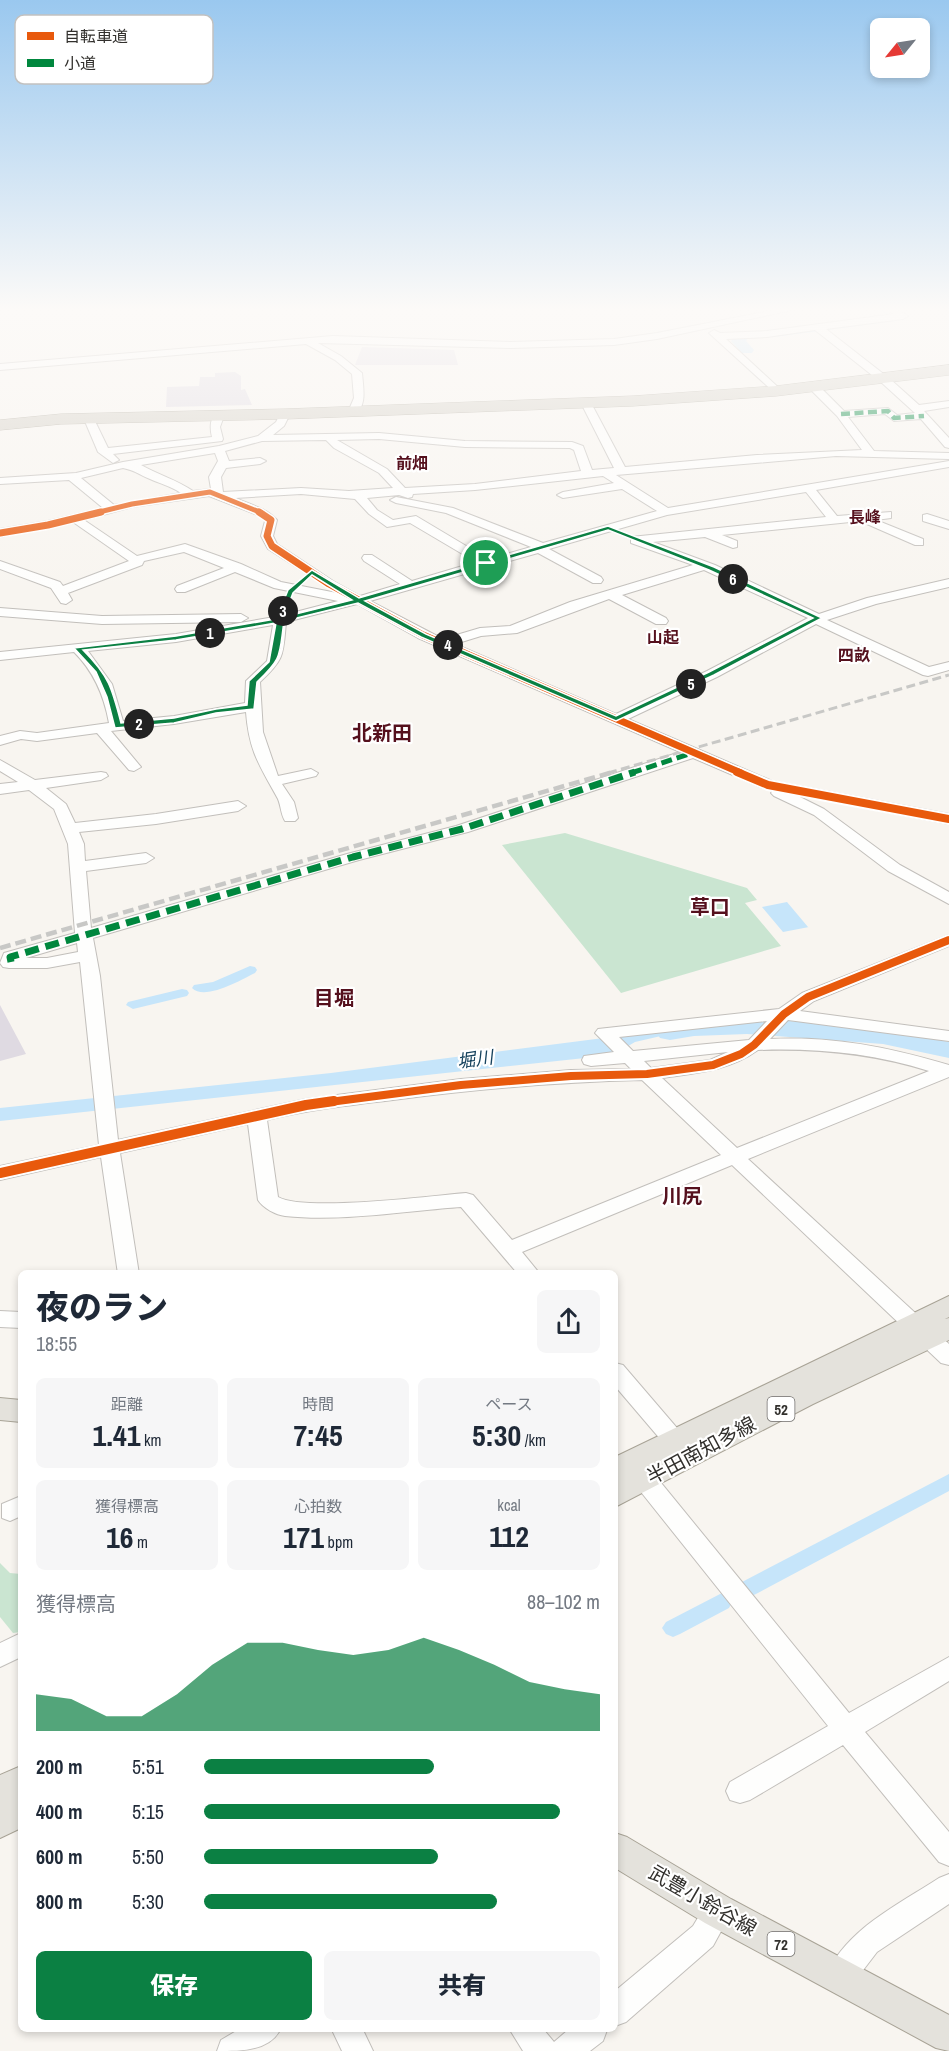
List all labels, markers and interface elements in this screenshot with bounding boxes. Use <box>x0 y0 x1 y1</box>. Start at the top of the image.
legend <box>15 15 213 84</box>
north arrow <box>870 18 930 78</box>
map controls <box>870 18 930 78</box>
text: 自転車道 <box>64 25 128 47</box>
text: 小道 <box>64 52 96 74</box>
district label: 前畑 <box>396 452 428 474</box>
district label: 長峰 <box>849 506 881 528</box>
pin <box>460 537 511 588</box>
icon: arrive <box>469 546 502 579</box>
pin: 6 <box>718 564 748 594</box>
text: 6 <box>729 568 737 590</box>
pin: 3 <box>268 596 298 626</box>
text: 3 <box>279 600 287 622</box>
pin: 1 <box>195 618 225 648</box>
text: 1 <box>206 622 214 644</box>
district label: 山起 <box>647 626 679 648</box>
pin: 4 <box>433 630 463 660</box>
text: 4 <box>444 634 452 656</box>
district label: 四畝 <box>838 644 870 666</box>
pin: 5 <box>676 669 706 699</box>
text: 5 <box>687 673 695 695</box>
pin: 2 <box>124 709 154 739</box>
text: 2 <box>135 713 143 735</box>
district label: 北新田 <box>352 719 412 746</box>
district label: 草口 <box>690 893 730 920</box>
district label: 目堀 <box>314 984 354 1011</box>
water label: 堀川 <box>455 1044 497 1074</box>
district label: 川尻 <box>662 1182 702 1209</box>
text: 夜のラン <box>36 1285 168 1329</box>
button: share <box>537 1290 600 1353</box>
text: 18:55 <box>36 1330 77 1357</box>
text: 距離 <box>111 1393 143 1415</box>
text: 時間 <box>302 1393 334 1415</box>
text: ペース <box>485 1393 533 1415</box>
road number: 52 <box>768 1397 794 1421</box>
street label: 半田南知多線 <box>642 1410 760 1490</box>
text: 1.41 <box>92 1415 140 1455</box>
text: 7:45 <box>293 1415 343 1455</box>
text: 5:30 <box>472 1415 521 1455</box>
text: km <box>140 1429 162 1451</box>
text: /km <box>521 1429 546 1451</box>
text: kcal <box>497 1494 521 1516</box>
text: 獲得標高 <box>95 1495 159 1517</box>
text: 心拍数 <box>294 1495 342 1517</box>
text: 112 <box>489 1516 529 1556</box>
text: 16 <box>106 1517 133 1557</box>
text: 171 <box>283 1517 324 1557</box>
text: m <box>133 1531 148 1553</box>
text: bpm <box>324 1531 353 1553</box>
text: 88–102 m <box>527 1588 600 1615</box>
text: 獲得標高 <box>36 1590 116 1617</box>
text: 200 m <box>36 1753 83 1780</box>
text: 5:51 <box>132 1753 164 1780</box>
text: 400 m <box>36 1798 83 1825</box>
text: 5:15 <box>132 1798 164 1825</box>
text: 600 m <box>36 1843 83 1870</box>
text: 5:50 <box>132 1843 164 1870</box>
street label: 武豊小鈴谷線 <box>644 1858 762 1942</box>
text: 800 m <box>36 1888 83 1915</box>
text: 5:30 <box>132 1888 164 1915</box>
road number: 72 <box>768 1932 794 1956</box>
button: 保存 <box>36 1951 312 2020</box>
button: 共有 <box>324 1951 600 2020</box>

